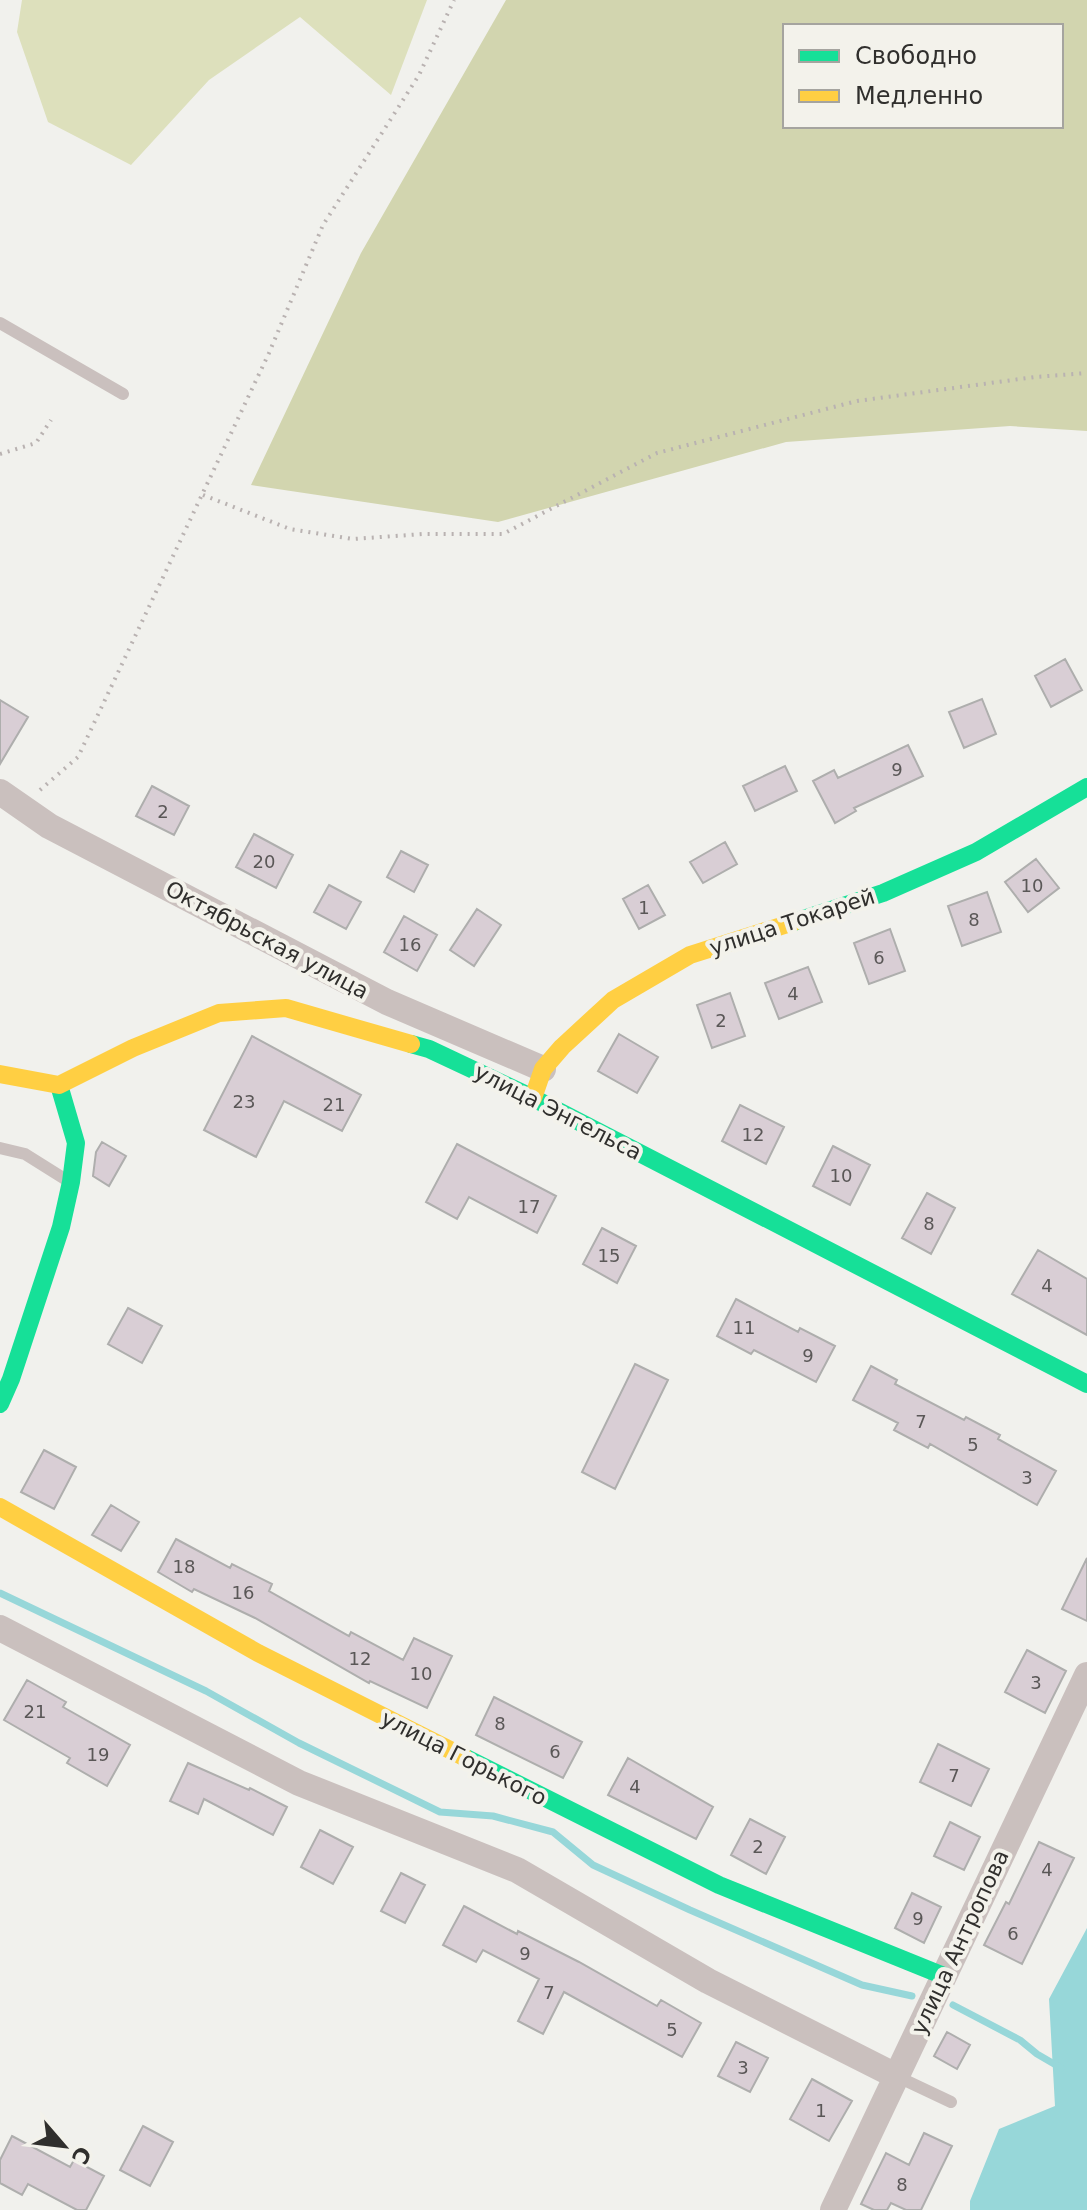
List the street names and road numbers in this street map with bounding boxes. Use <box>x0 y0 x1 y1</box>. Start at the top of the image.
street label: Октябрьская улица <box>161 876 373 1004</box>
street label: улица Токарей <box>706 883 878 961</box>
street label: улица Энгельса <box>470 1059 646 1165</box>
street label: улица Горького <box>377 1705 551 1811</box>
street label: улица Антропова <box>906 1846 1014 2038</box>

